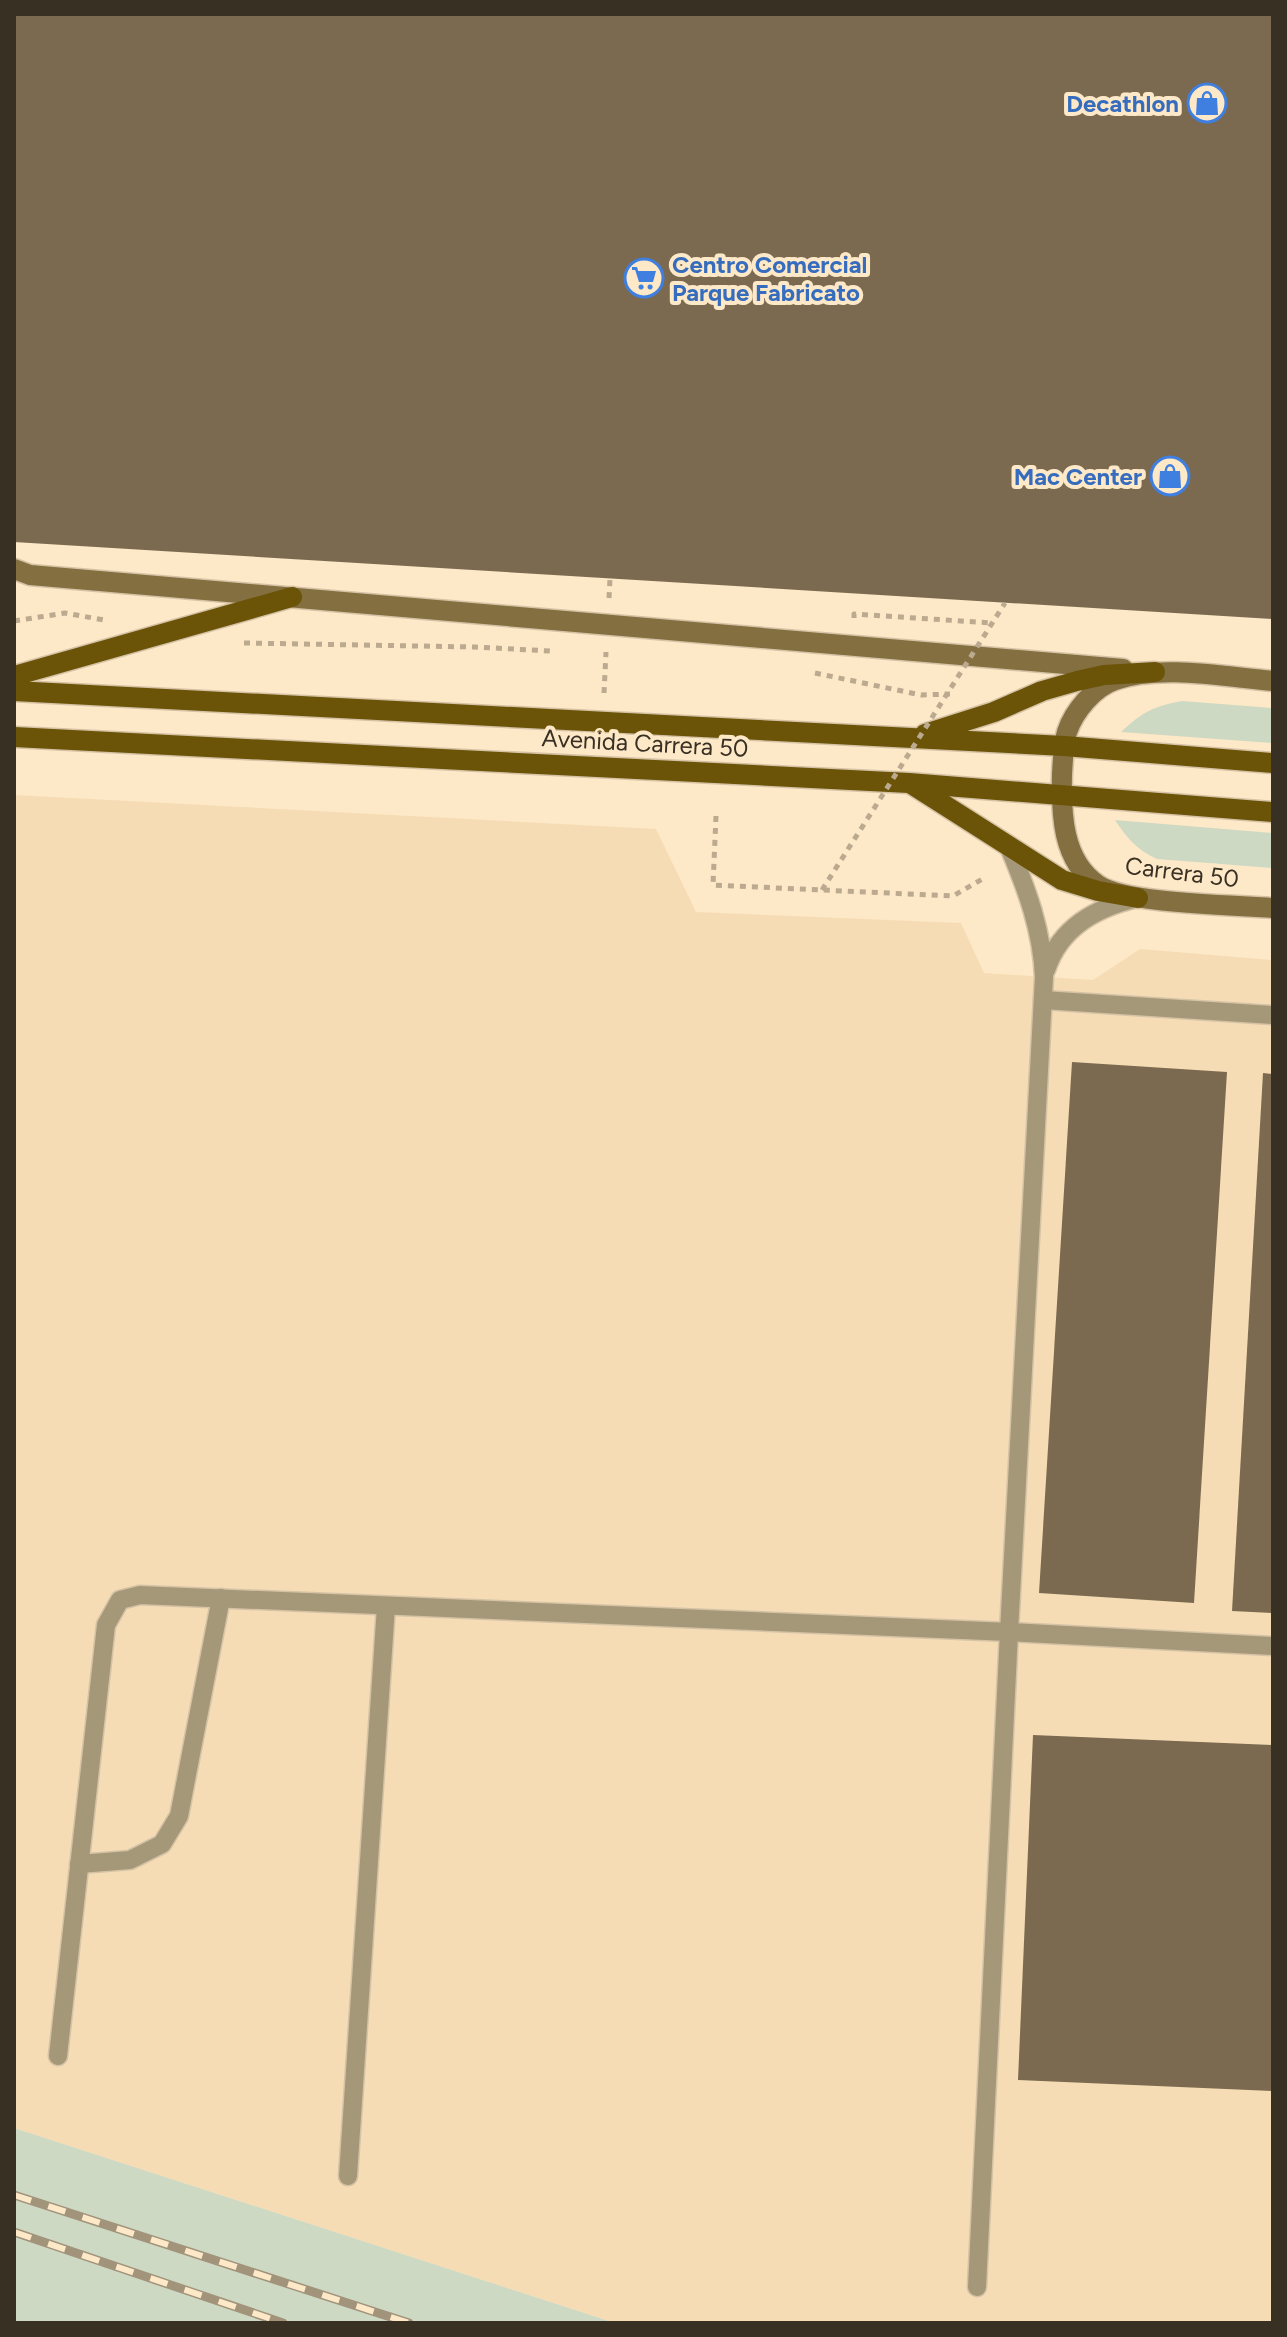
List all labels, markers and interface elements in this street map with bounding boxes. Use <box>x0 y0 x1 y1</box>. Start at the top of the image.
shop icon: Decathlon <box>1186 82 1228 124</box>
place label: Decathlon <box>1066 89 1179 118</box>
place label: Centro Comercial Parque Fabricato <box>672 250 867 307</box>
supermarket icon: Centro Comercial Parque Fabricato <box>623 257 665 299</box>
shop icon: Mac Center <box>1149 455 1191 497</box>
place label: Mac Center <box>1014 462 1142 491</box>
street label: Avenida Carrera 50 <box>541 723 749 763</box>
street label: Carrera 50 <box>1123 851 1241 893</box>

